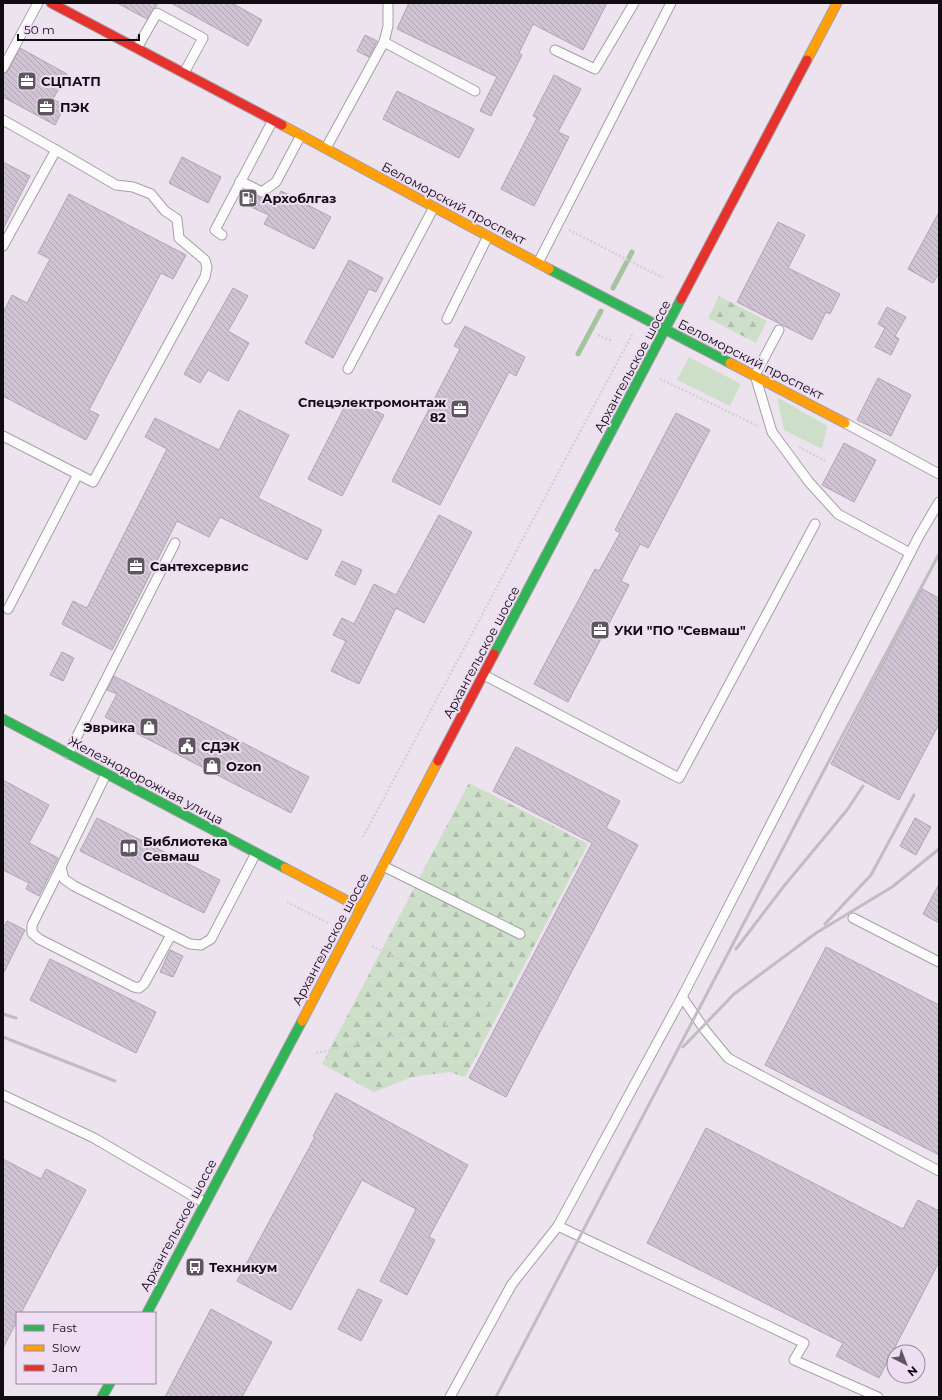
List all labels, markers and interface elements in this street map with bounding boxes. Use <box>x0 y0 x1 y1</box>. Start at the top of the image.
scale bar <box>18 16 139 42</box>
text: 50 m <box>24 22 55 37</box>
office icon: СЦПАТП <box>16 70 38 92</box>
place label: СЦПАТП <box>41 73 101 89</box>
office icon: ПЭК <box>35 96 57 118</box>
place label: ПЭК <box>60 99 90 115</box>
street label: Беломорский проспект <box>379 158 530 248</box>
fuel station icon: Архоблгаз <box>237 187 259 209</box>
place label: Архоблгаз <box>262 190 336 206</box>
street label: Архангельское шоссе <box>590 297 674 435</box>
street label: Беломорский проспект <box>676 315 827 403</box>
place label: Спецэлектромонтаж 82 <box>298 394 446 425</box>
office icon: Спецэлектромонтаж 82 <box>449 398 471 420</box>
office icon: Сантехсервис <box>125 555 147 577</box>
place label: Сантехсервис <box>150 558 249 574</box>
street label: Архангельское шоссе <box>439 583 523 721</box>
office icon: УКИ "ПО "Севмаш" <box>589 619 611 641</box>
place label: УКИ "ПО "Севмаш" <box>614 622 746 638</box>
shop icon: Эврика <box>138 716 160 738</box>
place label: Эврика <box>83 719 135 735</box>
street label: Железнодорожная улица <box>66 732 226 828</box>
public building icon: СДЭК <box>176 735 198 757</box>
place label: СДЭК <box>201 738 240 754</box>
shop icon: Ozon <box>201 755 223 777</box>
place label: Ozon <box>226 758 261 774</box>
place label: Библиотека Севмаш <box>143 833 228 864</box>
library icon: Библиотека Севмаш <box>118 837 140 859</box>
street label: Архангельское шоссе <box>288 870 372 1008</box>
street label: Архангельское шоссе <box>136 1156 220 1294</box>
bus stop icon: Техникум <box>184 1256 206 1278</box>
place label: Техникум <box>209 1259 277 1275</box>
legend <box>16 1312 156 1384</box>
text: Fast <box>52 1320 77 1335</box>
text: Slow <box>52 1340 81 1355</box>
north arrow <box>886 1344 926 1384</box>
text: Jam <box>51 1360 78 1375</box>
text: N <box>905 1363 921 1380</box>

